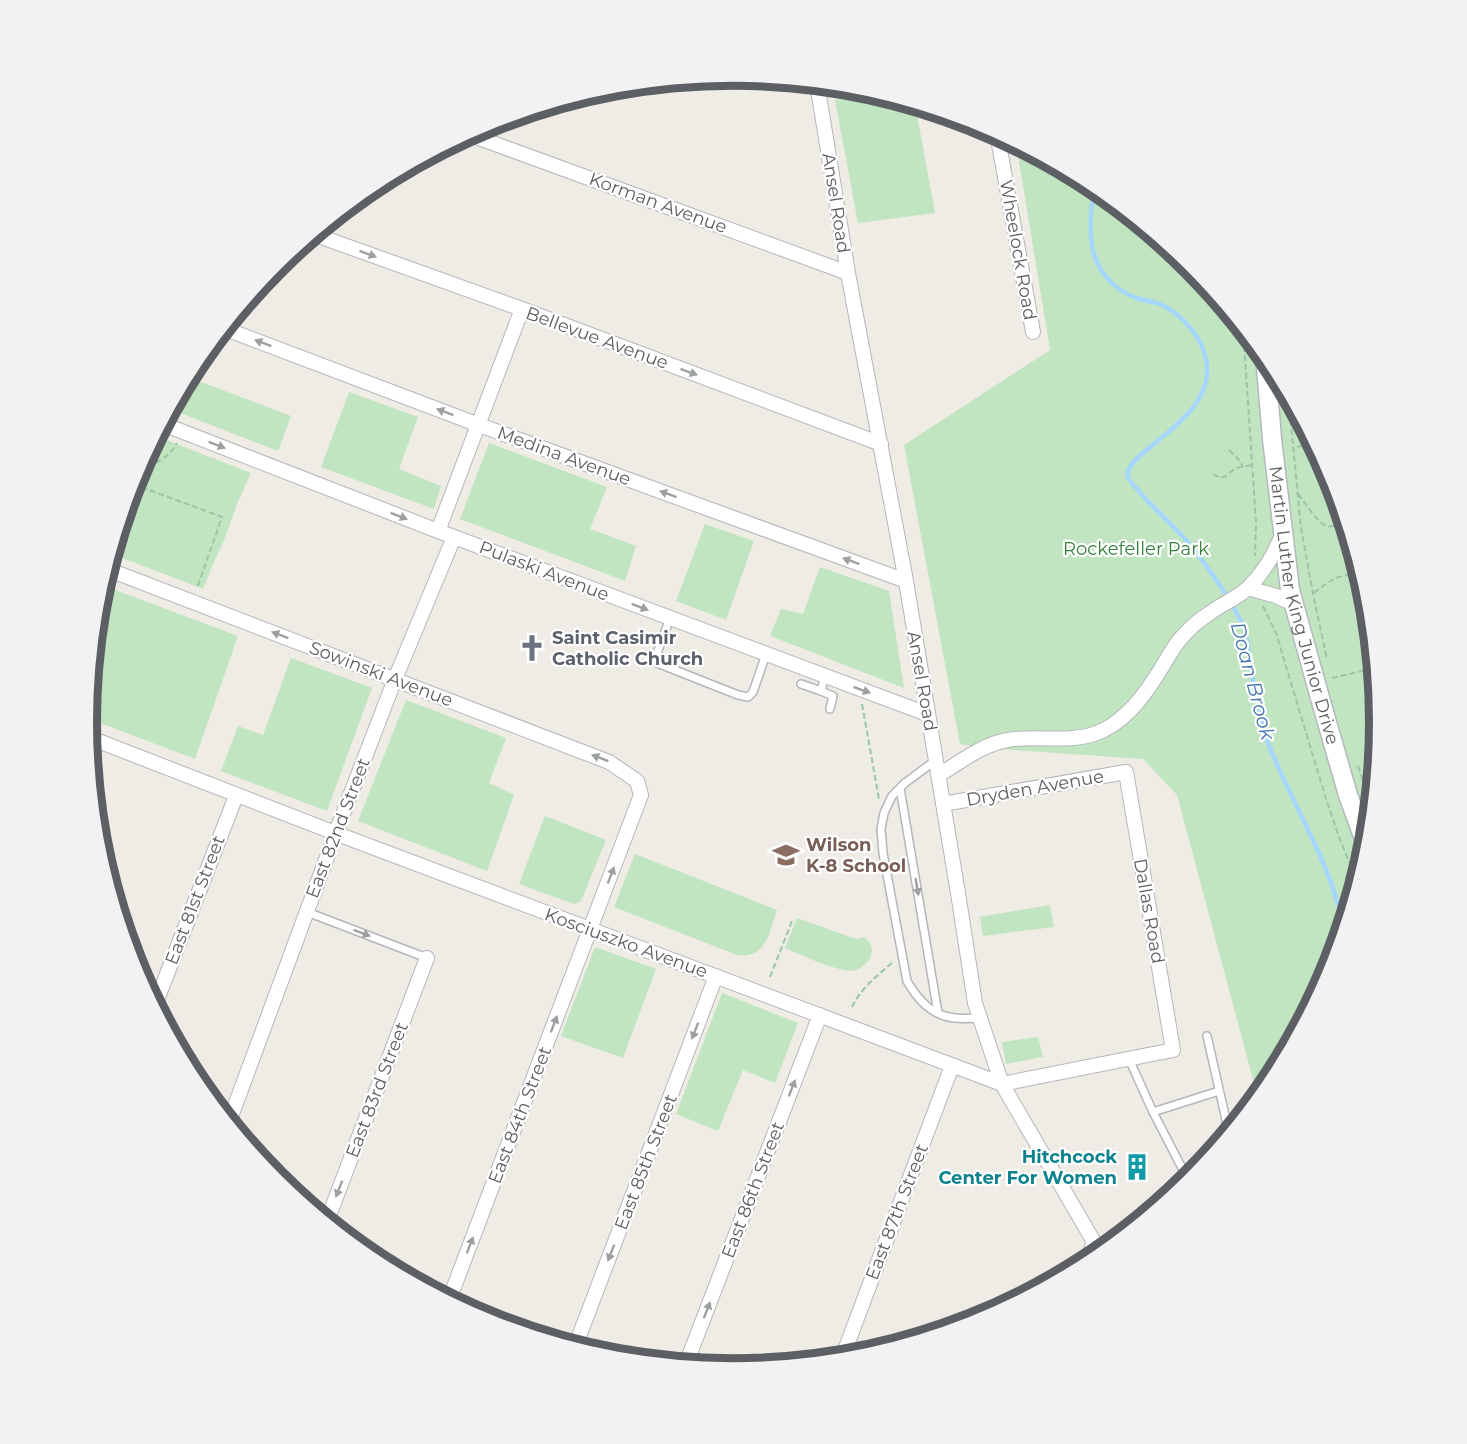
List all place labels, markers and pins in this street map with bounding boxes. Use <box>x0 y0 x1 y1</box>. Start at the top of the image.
place label: Saint Casimir Catholic Church <box>552 627 703 670</box>
church icon: Saint Casimir Catholic Church <box>517 633 547 663</box>
place label: Wilson K-8 School <box>806 834 906 877</box>
school or university icon: Wilson K-8 School <box>771 840 801 870</box>
place label: Hitchcock Center For Women <box>938 1146 1117 1189</box>
building icon: Hitchcock Center For Women <box>1122 1152 1152 1182</box>

